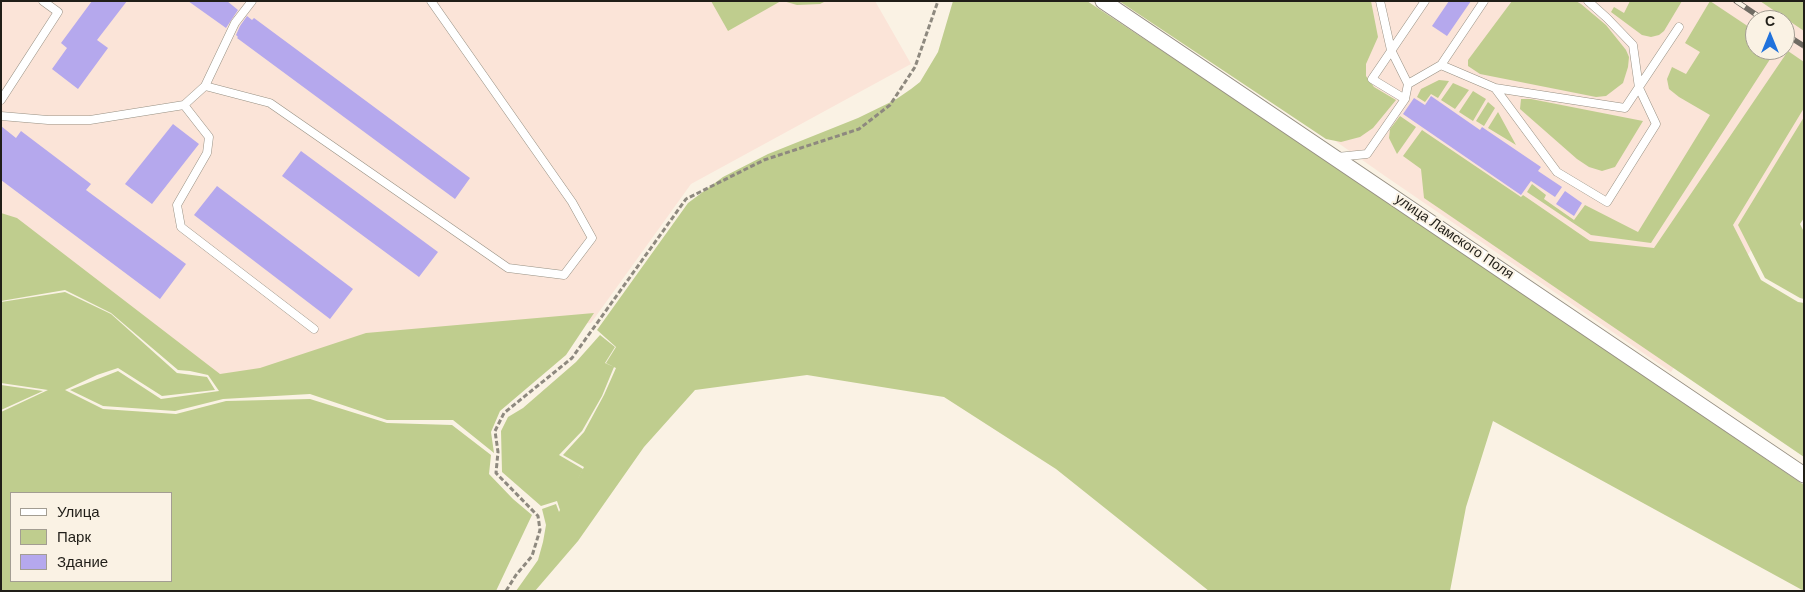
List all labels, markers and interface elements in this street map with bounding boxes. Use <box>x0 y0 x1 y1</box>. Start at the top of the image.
north arrow <box>1745 10 1795 60</box>
text: С <box>1765 13 1775 29</box>
street label: улица Ламского Поля <box>1391 191 1517 283</box>
legend <box>10 492 172 582</box>
text: Улица <box>57 503 100 520</box>
text: Парк <box>57 528 91 545</box>
text: Здание <box>57 553 108 570</box>

